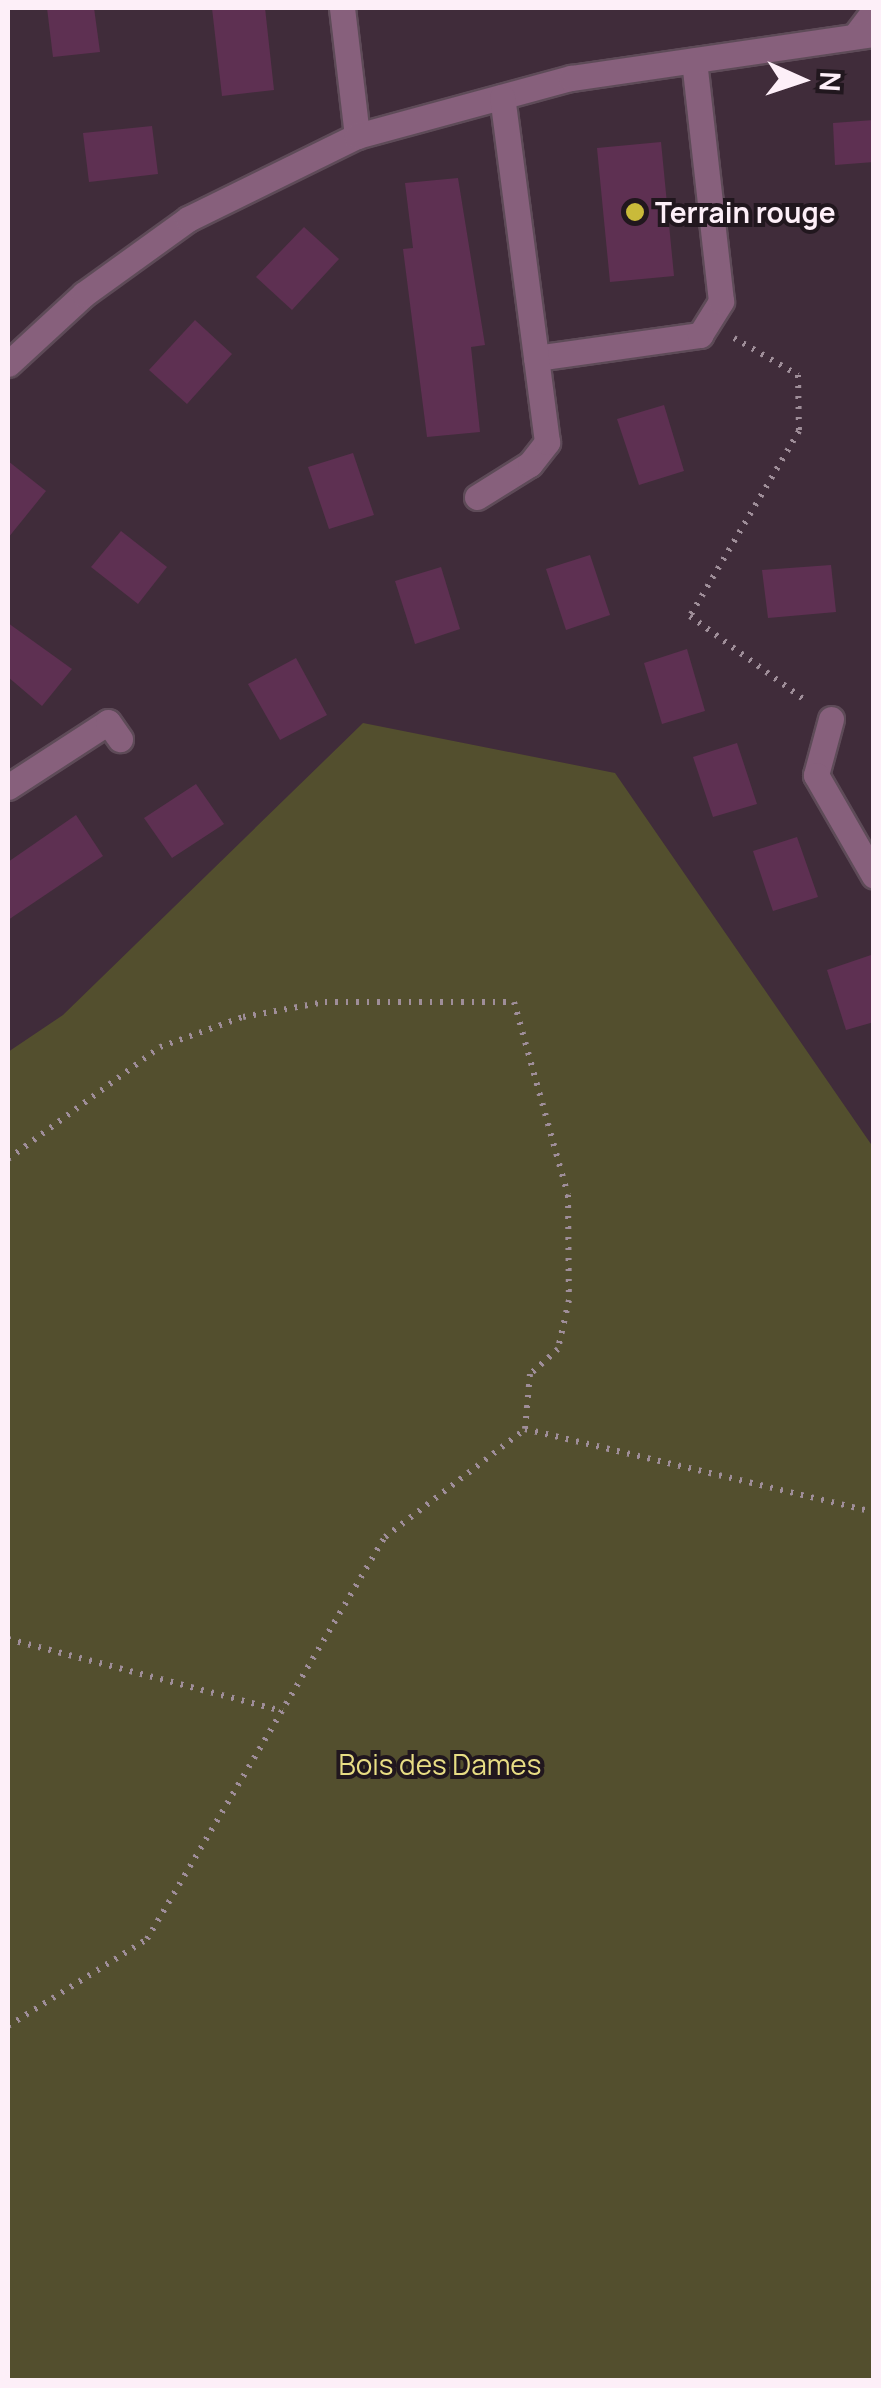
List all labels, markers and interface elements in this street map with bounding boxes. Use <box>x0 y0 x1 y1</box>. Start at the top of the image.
north arrow <box>751 30 851 130</box>
text: N <box>811 71 850 93</box>
place label: Terrain rouge <box>655 195 836 229</box>
marker: Terrain rouge <box>624 201 646 223</box>
park label: Bois des Dames <box>339 1747 541 1781</box>

